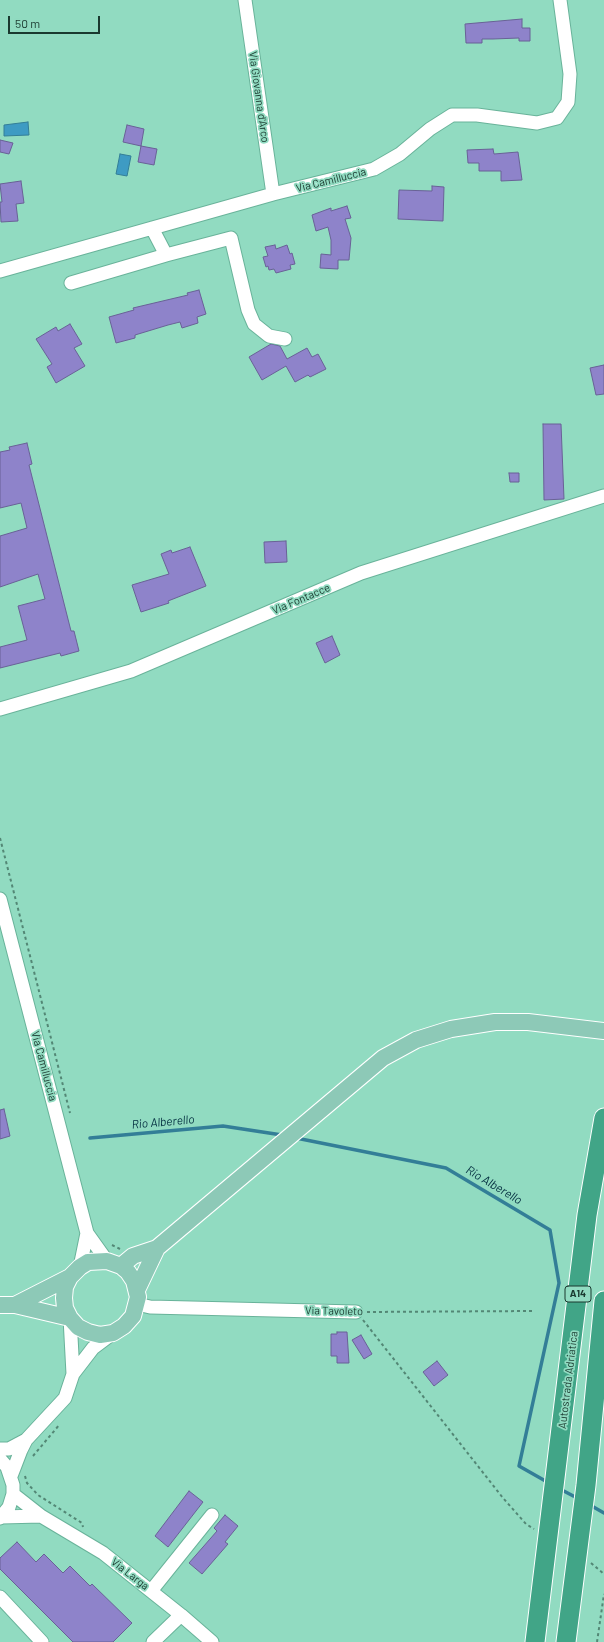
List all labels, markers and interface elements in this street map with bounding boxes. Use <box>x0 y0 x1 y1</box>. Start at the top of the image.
scale bar <box>10 8 102 34</box>
text: 50 m <box>15 16 40 30</box>
street label: Via Giovanna d'Arco <box>246 51 272 143</box>
street label: Via Camilluccia <box>294 165 368 195</box>
street label: Via Fontacce <box>270 581 332 617</box>
street label: Via Camilluccia <box>28 1030 60 1102</box>
water label: Rio Alberello <box>131 1112 195 1132</box>
water label: Rio Alberello <box>463 1163 525 1207</box>
road number: A14 <box>565 1286 591 1302</box>
street label: Via Tavoleto <box>305 1304 363 1318</box>
street label: Autostrada Adriatica <box>555 1330 581 1430</box>
street label: Via Larga <box>108 1555 152 1593</box>

